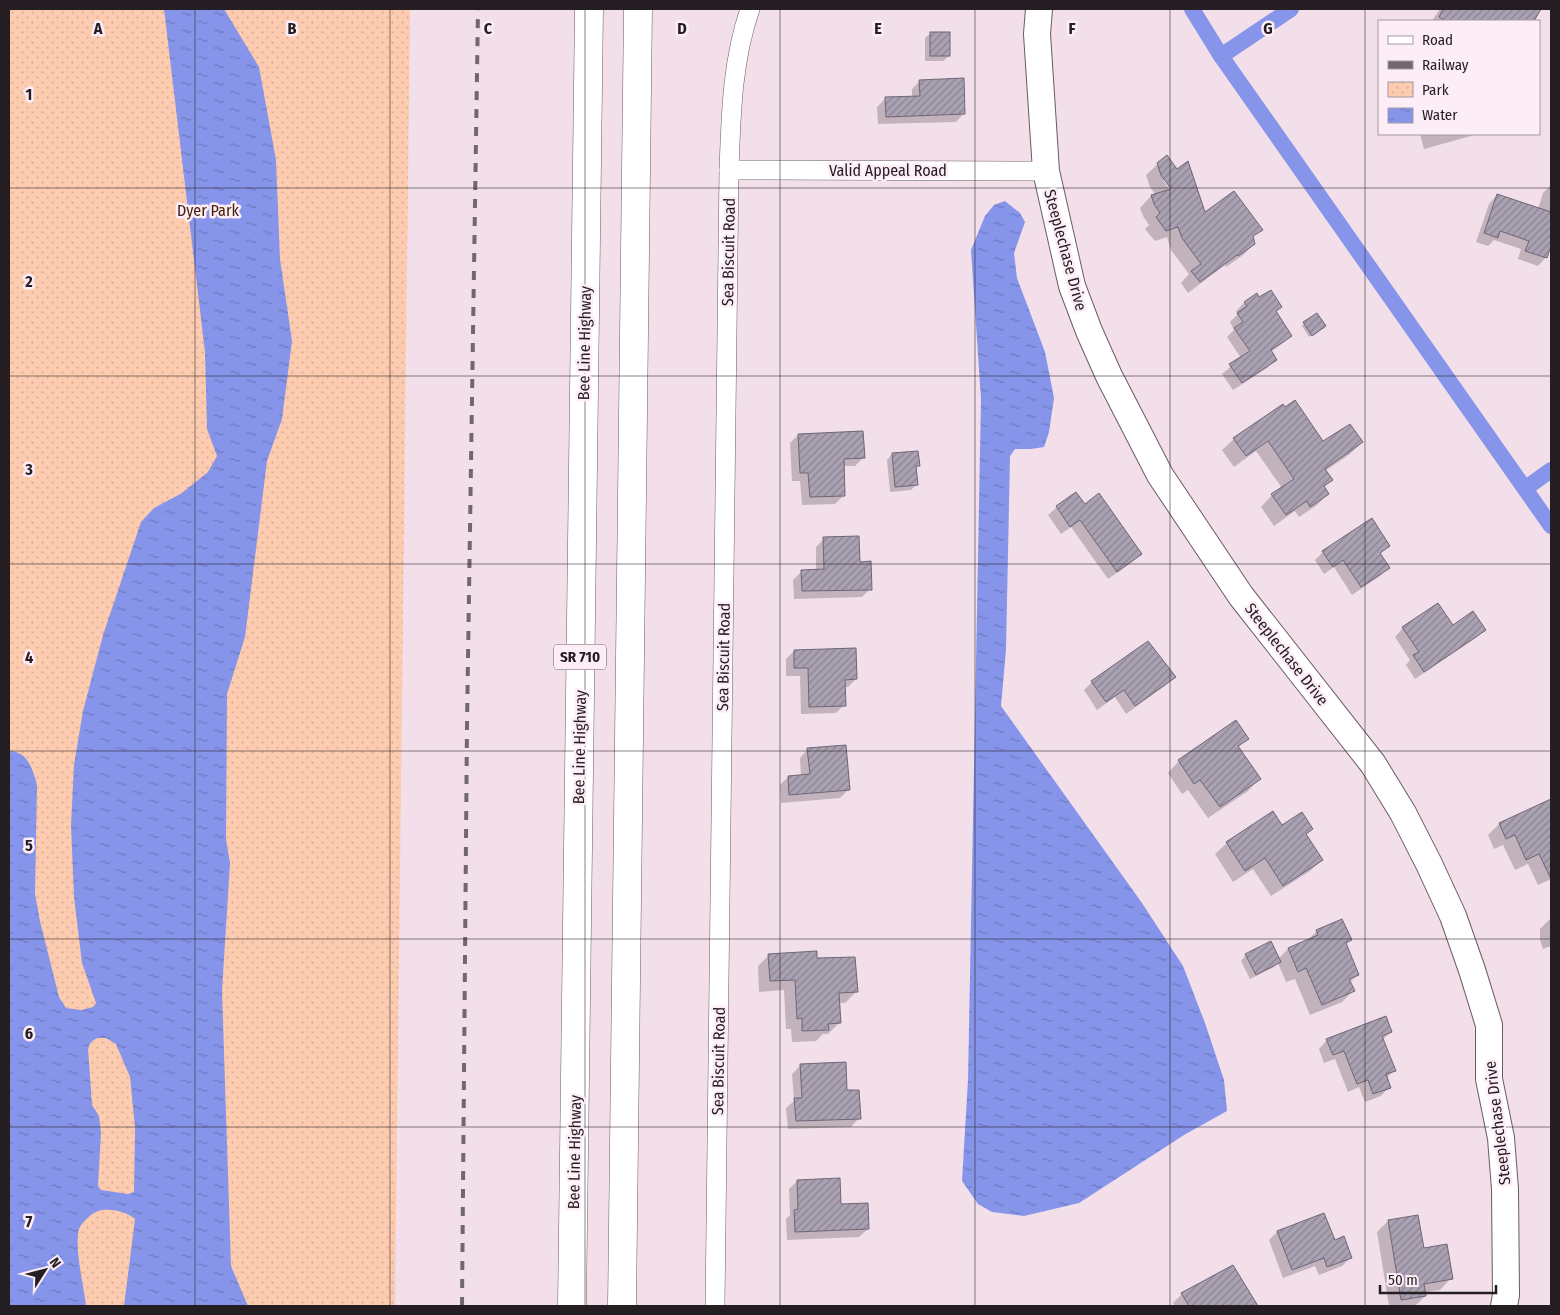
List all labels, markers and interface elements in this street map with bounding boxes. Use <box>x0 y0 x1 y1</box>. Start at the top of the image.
text: A <box>93 19 103 38</box>
text: B <box>288 19 297 38</box>
text: C <box>484 19 493 38</box>
text: D <box>677 19 687 38</box>
text: E <box>874 19 882 38</box>
text: F <box>1068 19 1076 38</box>
text: G <box>1263 19 1273 38</box>
legend <box>1378 20 1540 135</box>
text: Road <box>1422 31 1453 49</box>
text: Railway <box>1422 56 1469 74</box>
text: Park <box>1422 81 1449 99</box>
text: 1 <box>26 85 32 104</box>
text: Water <box>1422 106 1458 124</box>
street label: Valid Appeal Road <box>829 161 947 180</box>
street label: Steeplechase Drive <box>1040 187 1091 313</box>
street label: Sea Biscuit Road <box>718 198 739 306</box>
park label: Dyer Park <box>177 201 240 220</box>
text: 2 <box>24 272 33 291</box>
street label: Bee Line Highway <box>574 285 595 400</box>
text: 3 <box>24 460 33 479</box>
street label: Steeplechase Drive <box>1241 599 1333 709</box>
street label: Sea Biscuit Road <box>713 603 734 711</box>
road number: SR 710 <box>554 644 606 670</box>
text: 4 <box>25 648 33 667</box>
street label: Bee Line Highway <box>569 689 590 804</box>
text: 5 <box>25 836 33 855</box>
street label: Sea Biscuit Road <box>708 1007 729 1115</box>
text: 6 <box>25 1024 33 1043</box>
street label: Steeplechase Drive <box>1480 1060 1515 1186</box>
street label: Bee Line Highway <box>564 1094 585 1209</box>
text: 7 <box>26 1212 33 1231</box>
north arrow <box>20 1245 70 1295</box>
text: N <box>46 1254 64 1271</box>
scale bar <box>1380 1262 1496 1294</box>
text: 50 m <box>1388 1271 1418 1289</box>

